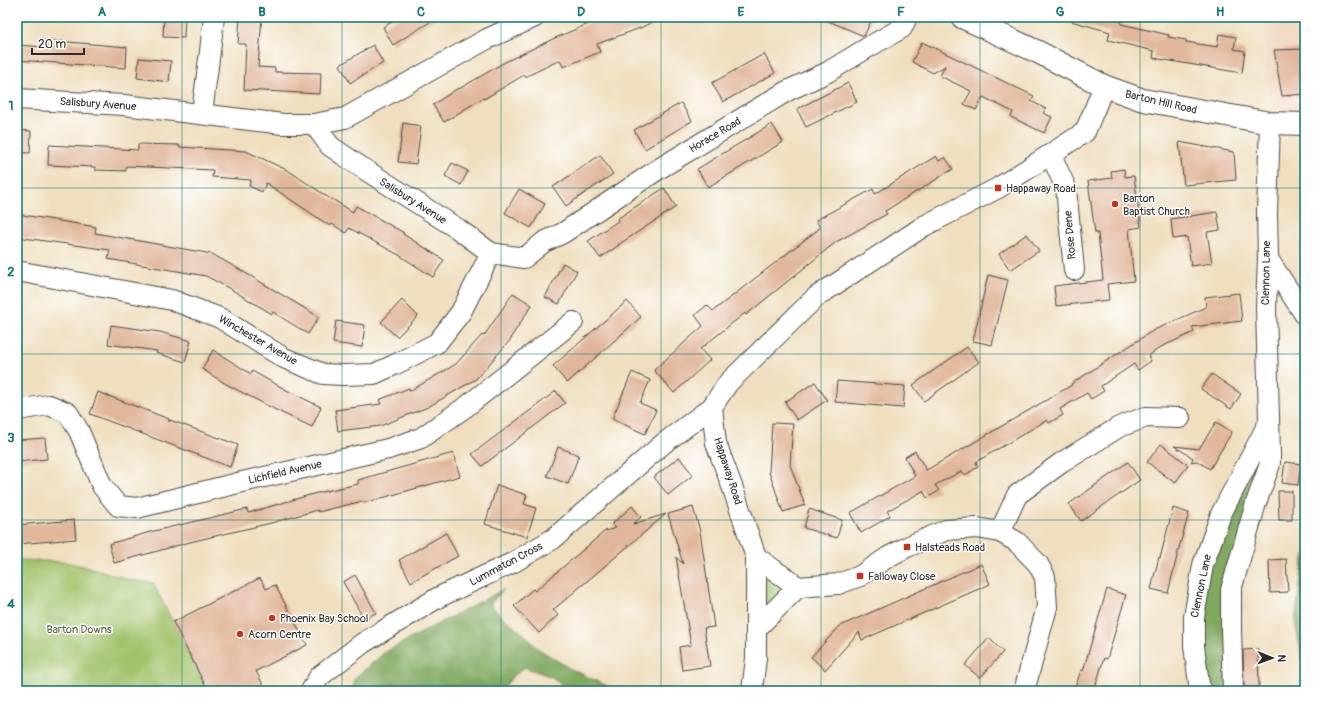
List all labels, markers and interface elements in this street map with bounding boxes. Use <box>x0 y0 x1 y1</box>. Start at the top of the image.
text: A <box>98 4 107 20</box>
text: B <box>258 4 266 20</box>
text: C <box>417 4 425 20</box>
text: D <box>577 4 585 20</box>
text: E <box>738 4 745 20</box>
text: F <box>897 4 905 20</box>
text: G <box>1056 4 1065 20</box>
text: H <box>1216 4 1224 20</box>
scale bar <box>32 30 84 56</box>
text: 20 m <box>38 37 67 52</box>
street label: Barton Hill Road <box>1124 87 1198 117</box>
street label: Salisbury Avenue <box>59 95 137 113</box>
text: 1 <box>8 98 14 114</box>
street label: Horace Road <box>687 114 743 156</box>
street label: Salisbury Avenue <box>377 175 449 227</box>
place label: Happaway Road <box>1006 182 1076 195</box>
marker: Happaway Road <box>993 183 1003 193</box>
place label: Barton Baptist Church <box>1123 192 1190 218</box>
marker: Barton Baptist Church <box>1110 199 1120 209</box>
street label: Rose Dene <box>1061 210 1079 260</box>
street label: Clennon Lane <box>1259 240 1273 305</box>
text: 2 <box>7 264 15 280</box>
street label: Winchester Avenue <box>216 312 300 368</box>
text: 3 <box>7 430 15 446</box>
street label: Happaway Road <box>711 436 745 506</box>
street label: Lichfield Avenue <box>247 457 324 487</box>
street label: Lummaton Cross <box>467 539 545 589</box>
place label: Halsteads Road <box>915 541 985 554</box>
marker: Halsteads Road <box>902 542 912 552</box>
street label: Clennon Lane <box>1188 553 1214 619</box>
place label: Falloway Close <box>868 570 936 583</box>
marker: Falloway Close <box>855 571 865 581</box>
text: 4 <box>7 596 15 612</box>
place label: Phoenix Bay School <box>280 612 368 625</box>
marker: Phoenix Bay School <box>267 613 277 623</box>
park label: Barton Downs <box>46 623 112 636</box>
place label: Acorn Centre <box>248 628 311 641</box>
marker: Acorn Centre <box>235 629 245 639</box>
north arrow <box>1252 638 1292 678</box>
text: N <box>1275 654 1288 663</box>

